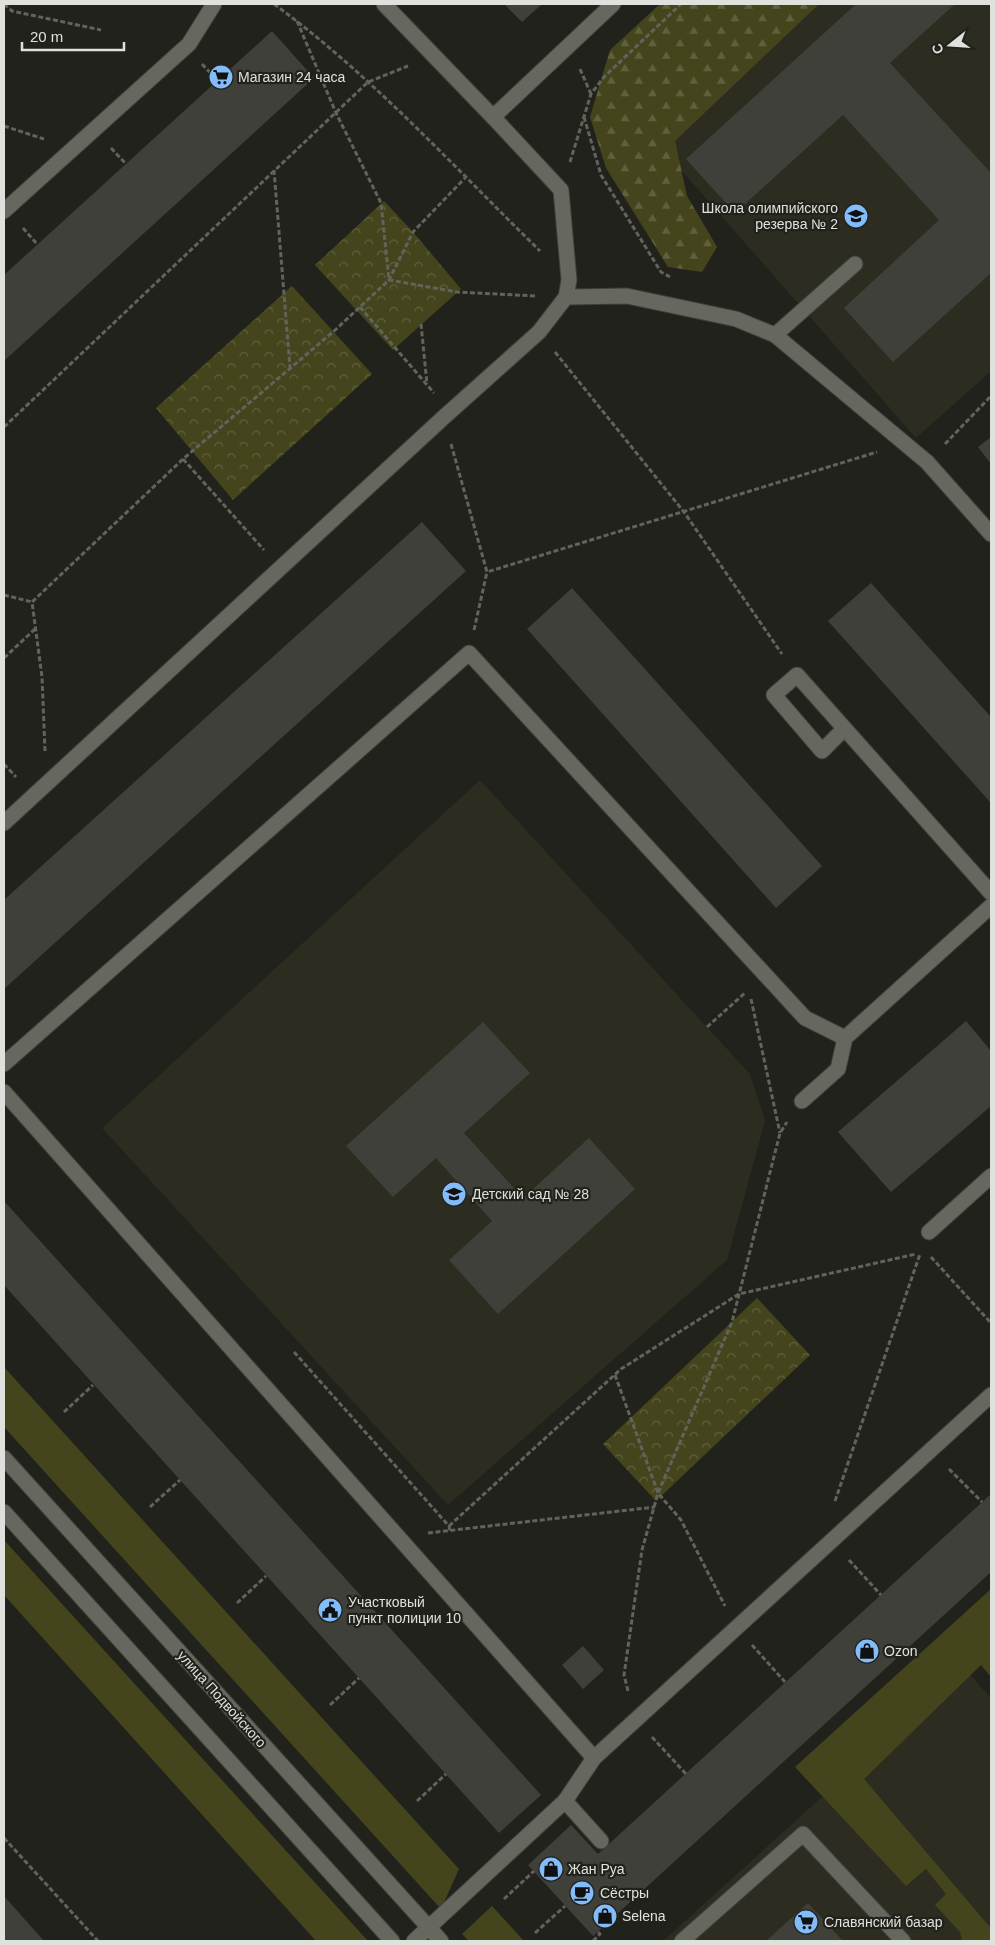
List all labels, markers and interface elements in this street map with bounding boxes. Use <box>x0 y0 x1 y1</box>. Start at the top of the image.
scale bar <box>22 20 125 52</box>
north arrow <box>925 20 975 70</box>
text: 20 m <box>30 28 63 45</box>
text: С <box>928 42 947 56</box>
supermarket icon: Магазин 24 часа <box>208 64 234 90</box>
place label: Магазин 24 часа <box>238 69 345 85</box>
place label: Школа олимпийского резерва № 2 <box>702 200 838 232</box>
school or university icon: Школа олимпийского резерва № 2 <box>843 203 869 229</box>
school or university icon: Детский сад № 28 <box>441 1181 467 1207</box>
place label: Детский сад № 28 <box>472 1186 589 1202</box>
place label: Участковый пункт полиции 10 <box>348 1594 461 1626</box>
public building icon: Участковый пункт полиции 10 <box>317 1597 343 1623</box>
shop icon: Ozon <box>854 1638 880 1664</box>
place label: Ozon <box>884 1643 917 1659</box>
street label: улица Подвойского <box>174 1647 270 1751</box>
shop icon: Жан Руа <box>538 1856 564 1882</box>
place label: Жан Руа <box>568 1861 625 1877</box>
cafe icon: Сёстры <box>569 1880 595 1906</box>
place label: Сёстры <box>600 1885 649 1901</box>
shop icon: Selena <box>592 1903 618 1929</box>
place label: Selena <box>622 1908 666 1924</box>
supermarket icon: Славянский базар <box>793 1909 819 1935</box>
place label: Славянский базар <box>824 1914 943 1930</box>

